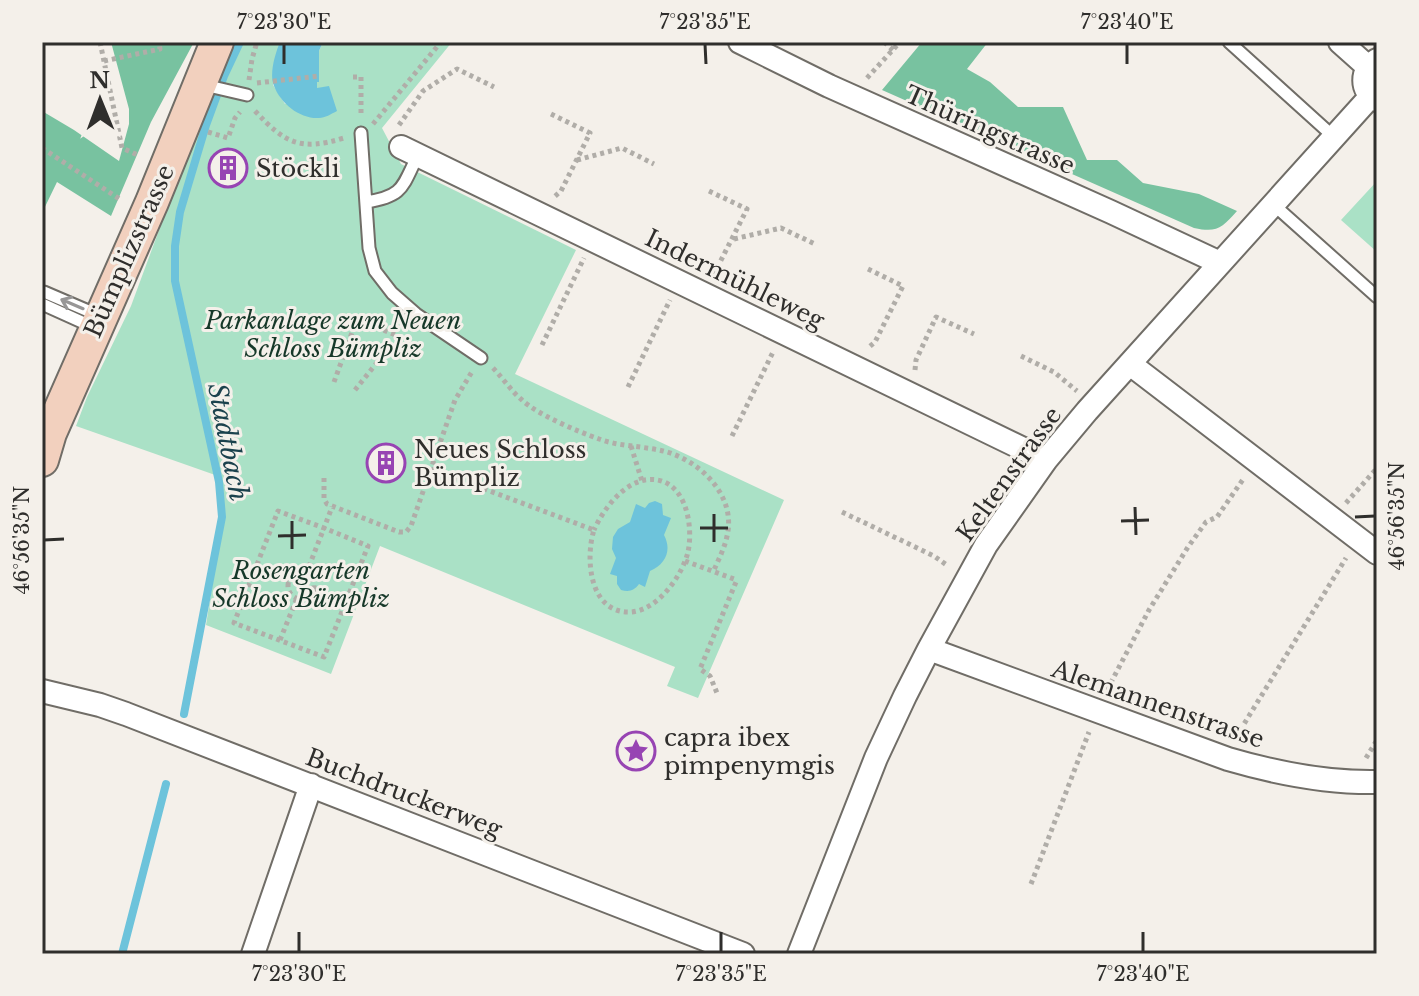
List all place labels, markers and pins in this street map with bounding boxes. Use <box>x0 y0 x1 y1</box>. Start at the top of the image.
building icon: Stöckli <box>207 147 249 189</box>
place label: Stöckli <box>256 154 340 183</box>
place label: Neues Schloss Bümpliz <box>414 435 586 492</box>
building icon: Neues Schloss Bümpliz <box>365 442 407 484</box>
place label: capra ibex pimpenymgis <box>664 723 835 780</box>
place icon: capra ibex pimpenymgis <box>615 730 657 772</box>

